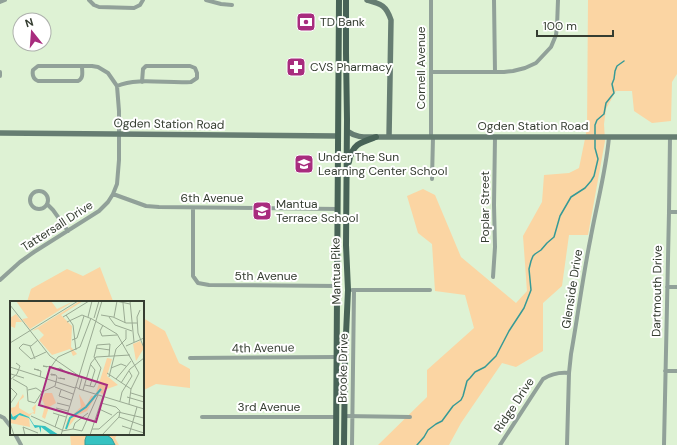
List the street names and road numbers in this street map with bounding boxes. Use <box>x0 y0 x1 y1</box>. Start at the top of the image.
street label: Cornell Avenue <box>413 26 429 110</box>
street label: Ogden Station Road <box>113 115 225 133</box>
street label: Ogden Station Road <box>478 118 588 134</box>
street label: Poplar Street <box>477 171 493 243</box>
street label: 6th Avenue <box>180 190 244 206</box>
street label: Tattersall Drive <box>18 197 96 255</box>
street label: Mantua Pike <box>327 237 345 305</box>
street label: Dartmouth Drive <box>648 245 666 337</box>
street label: Glenside Drive <box>558 248 586 330</box>
street label: 5th Avenue <box>235 268 298 284</box>
street label: Brooke Drive <box>334 333 352 403</box>
street label: 4th Avenue <box>231 339 295 357</box>
street label: Ridge Drive <box>490 374 538 436</box>
street label: 3rd Avenue <box>238 399 301 415</box>

